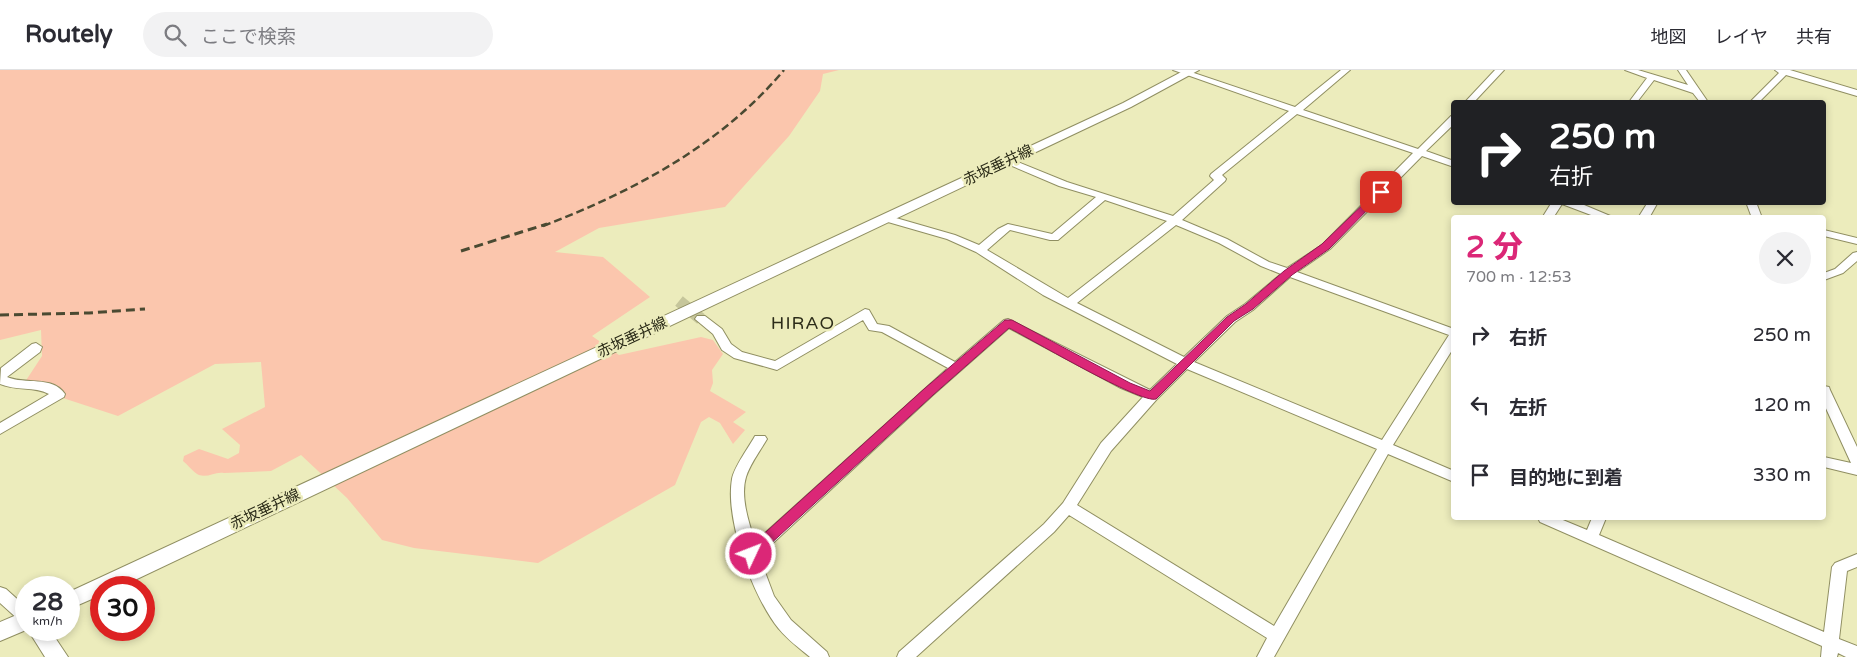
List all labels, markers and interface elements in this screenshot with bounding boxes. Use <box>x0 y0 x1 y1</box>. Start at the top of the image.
search box <box>143 12 493 57</box>
text: Routely <box>25 20 113 49</box>
icon: search <box>161 21 189 49</box>
text: ここで検索 <box>201 26 296 48</box>
text: 地図 <box>1651 26 1687 48</box>
text: レイヤ <box>1715 26 1768 48</box>
text: 共有 <box>1796 26 1832 48</box>
text: 250 m <box>1549 116 1656 158</box>
icon: right <box>1466 120 1531 185</box>
street label: 赤坂垂井線 <box>960 141 1036 189</box>
text: 右折 <box>1549 164 1593 190</box>
pin <box>1360 171 1402 213</box>
icon: arrive <box>1367 178 1395 206</box>
text: 2 分 <box>1466 229 1523 266</box>
button: close <box>1759 232 1811 284</box>
text: 700 m · 12:53 <box>1466 267 1572 287</box>
district label: HIRAO <box>771 312 835 334</box>
street label: 赤坂垂井線 <box>594 313 670 361</box>
icon: right <box>1466 321 1494 349</box>
text: 250 m <box>1753 324 1811 346</box>
text: 右折 <box>1509 327 1547 349</box>
icon: left <box>1466 391 1494 419</box>
text: 120 m <box>1753 394 1811 416</box>
text: 左折 <box>1509 397 1547 419</box>
icon: arrive <box>1466 461 1494 489</box>
text: 330 m <box>1753 464 1811 486</box>
text: 目的地に到着 <box>1509 467 1623 489</box>
street label: 赤坂垂井線 <box>227 485 303 533</box>
position arrow <box>724 527 776 579</box>
speed limit sign: 30 <box>90 576 155 641</box>
text: 28 <box>32 587 63 617</box>
text: km/h <box>32 614 63 628</box>

